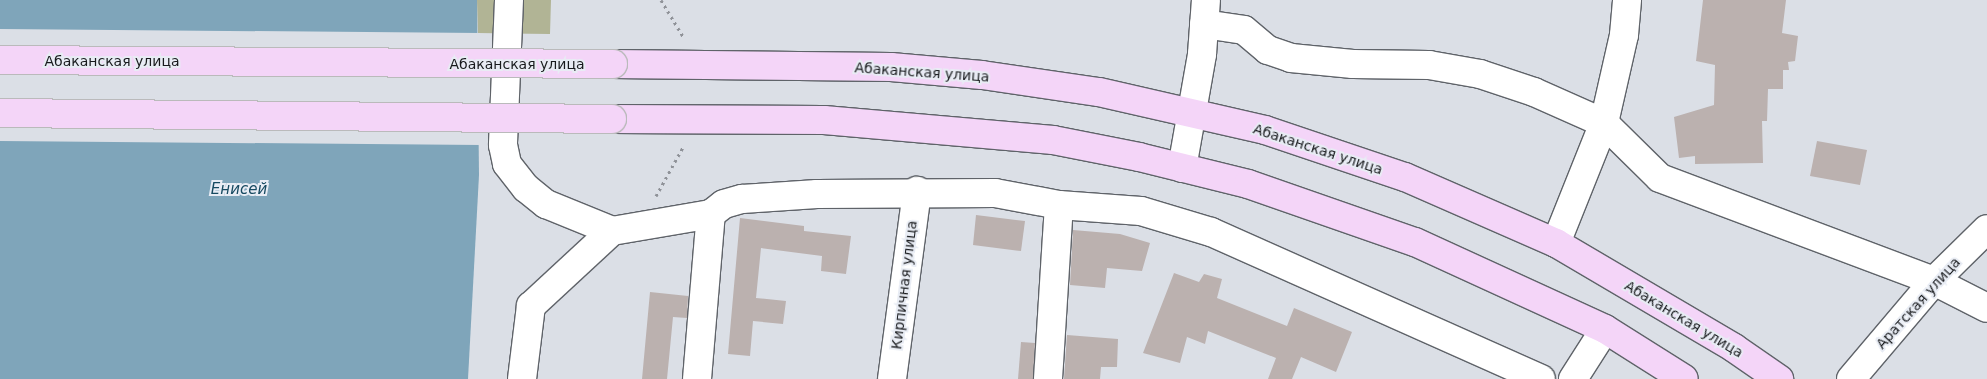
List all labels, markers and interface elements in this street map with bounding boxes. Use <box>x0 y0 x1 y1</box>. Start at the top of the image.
street label: Абаканская улица <box>44 53 180 69</box>
street label: Абаканская улица <box>449 56 585 72</box>
street label: Абаканская улица <box>854 59 990 85</box>
street label: Абаканская улица <box>1251 120 1385 178</box>
water label: Енисей <box>211 181 267 199</box>
street label: Кирпичная улица <box>888 220 920 350</box>
street label: Аратская улица <box>1873 254 1963 352</box>
street label: Абаканская улица <box>1622 277 1746 361</box>

